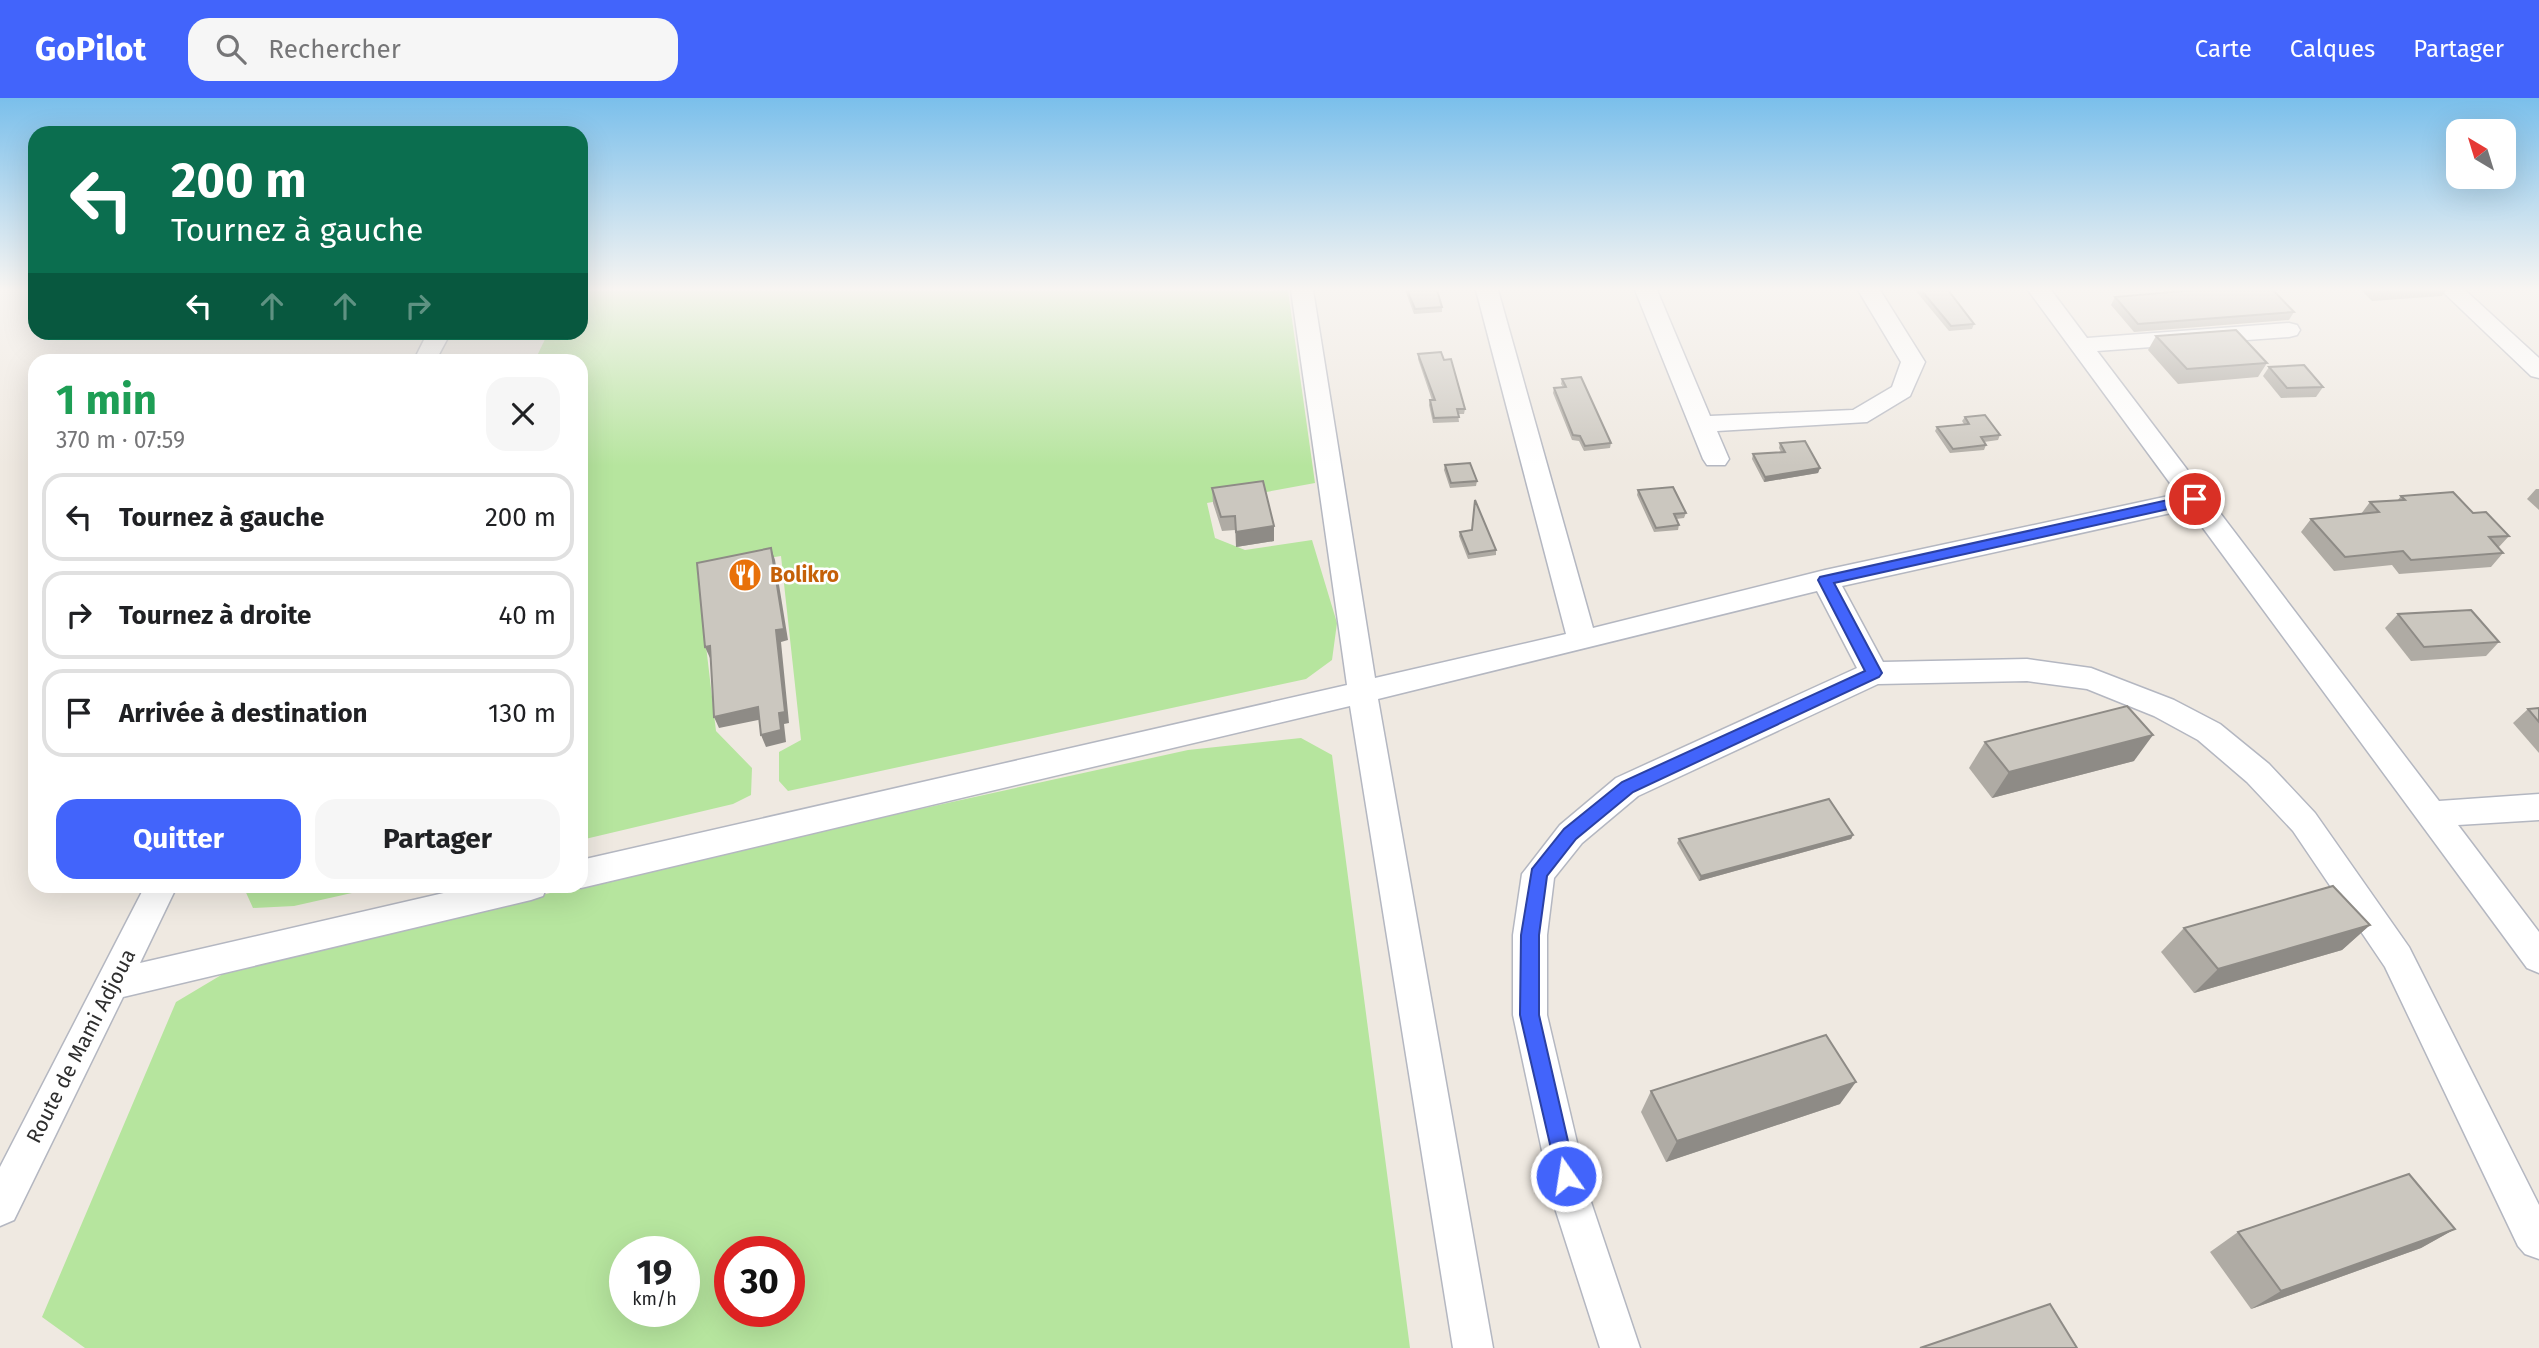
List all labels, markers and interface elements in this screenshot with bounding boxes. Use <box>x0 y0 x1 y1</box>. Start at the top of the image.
search box <box>188 18 678 81</box>
text: GoPilot <box>35 29 146 69</box>
icon: search <box>212 30 250 68</box>
text: Rechercher <box>268 34 401 65</box>
text: Carte <box>2195 35 2252 63</box>
text: Calques <box>2290 35 2375 63</box>
text: Partager <box>2413 35 2504 63</box>
north arrow <box>2446 119 2516 189</box>
map controls <box>2446 119 2516 189</box>
text: 200 m <box>171 151 307 210</box>
icon: left <box>56 154 147 245</box>
text: Tournez à gauche <box>171 211 423 249</box>
icon: left <box>180 287 218 325</box>
icon: ahead <box>253 287 291 325</box>
icon: ahead <box>326 287 364 325</box>
icon: right <box>399 287 437 325</box>
text: 1 min <box>56 375 157 425</box>
button: close <box>486 377 560 451</box>
text: 370 m · 07:59 <box>56 426 185 454</box>
pin <box>2165 469 2225 529</box>
icon: arrive <box>2176 480 2214 518</box>
icon: left <box>60 498 98 536</box>
text: Tournez à gauche <box>119 502 324 533</box>
text: 200 m <box>485 502 556 533</box>
restaurant icon: Bolikro <box>726 556 764 594</box>
place label: Bolikro <box>770 562 839 588</box>
icon: right <box>60 596 98 634</box>
text: Tournez à droite <box>119 600 311 631</box>
text: 40 m <box>498 600 556 631</box>
icon: arrive <box>60 694 98 732</box>
text: Arrivée à destination <box>119 698 368 729</box>
text: 130 m <box>488 698 556 729</box>
button: Quitter <box>56 799 301 879</box>
button: Partager <box>315 799 560 879</box>
street label: Route de Mami Adjoua <box>21 945 141 1147</box>
position arrow <box>1529 1139 1603 1213</box>
speed limit sign: 30 <box>714 1236 805 1327</box>
text: 19 <box>637 1251 672 1293</box>
text: km/h <box>632 1288 677 1310</box>

